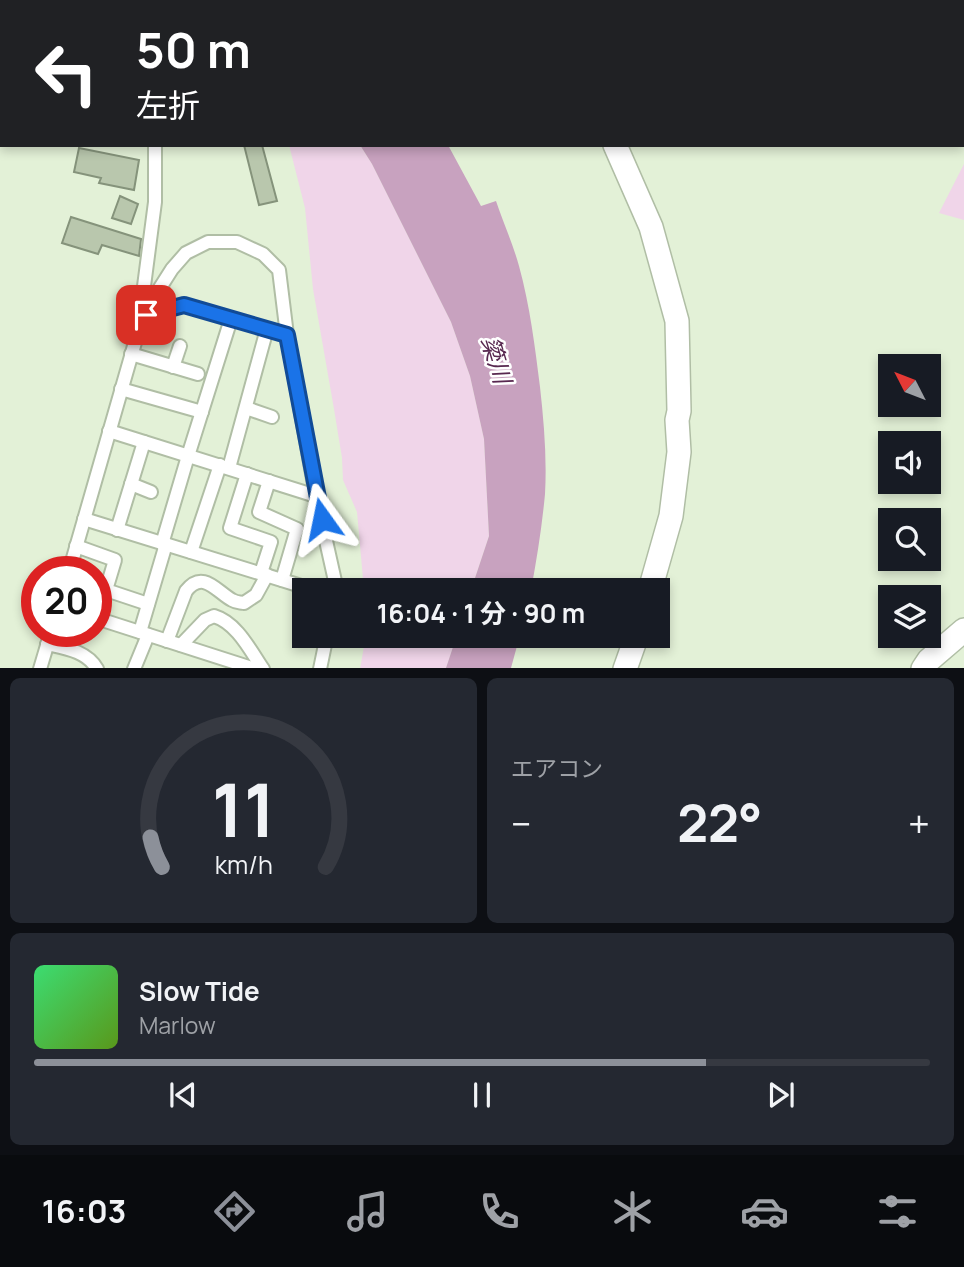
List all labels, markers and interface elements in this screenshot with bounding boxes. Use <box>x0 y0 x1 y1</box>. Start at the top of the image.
text: 50 m <box>136 16 251 83</box>
icon: left <box>21 28 112 119</box>
text: 左折 <box>136 83 200 127</box>
pin <box>116 285 176 345</box>
icon: arrive <box>127 296 165 334</box>
water label: 簗川 <box>475 332 521 390</box>
north arrow <box>878 354 942 416</box>
map controls <box>878 354 941 648</box>
button: sound <box>878 431 941 494</box>
position arrow <box>285 482 359 556</box>
button: search <box>878 508 941 571</box>
speed limit sign: 20 <box>21 556 112 647</box>
button: layers <box>878 585 941 648</box>
text: 16:04 · 1 分 · 90 m <box>377 595 585 631</box>
text: エアコン <box>511 752 603 784</box>
text: 11 <box>212 759 275 859</box>
text: 22° <box>677 787 762 858</box>
text: − <box>511 797 532 849</box>
text: + <box>908 797 930 849</box>
text: km/h <box>214 846 273 881</box>
text: Slow Tide <box>139 973 260 1009</box>
text: Marlow <box>139 1009 216 1041</box>
icon: previous <box>164 1076 202 1114</box>
icon: pause <box>463 1076 501 1114</box>
icon: next <box>762 1076 800 1114</box>
icon: directions <box>210 1187 259 1236</box>
icon: music <box>343 1187 392 1236</box>
icon: phone <box>475 1187 524 1236</box>
icon: climate <box>608 1187 657 1236</box>
icon: car <box>740 1187 789 1236</box>
icon: filters <box>873 1187 922 1236</box>
text: 16:03 <box>42 1189 126 1233</box>

